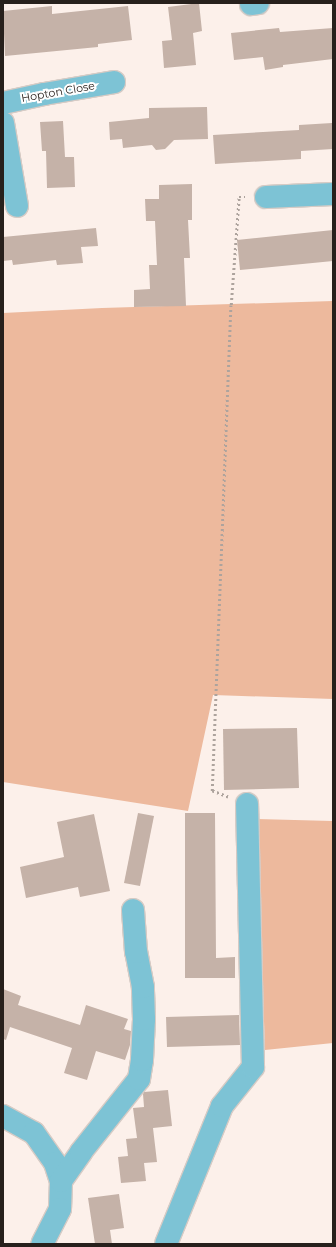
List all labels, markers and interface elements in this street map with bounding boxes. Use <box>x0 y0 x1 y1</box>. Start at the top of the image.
street label: Hopton Close <box>20 79 96 105</box>

